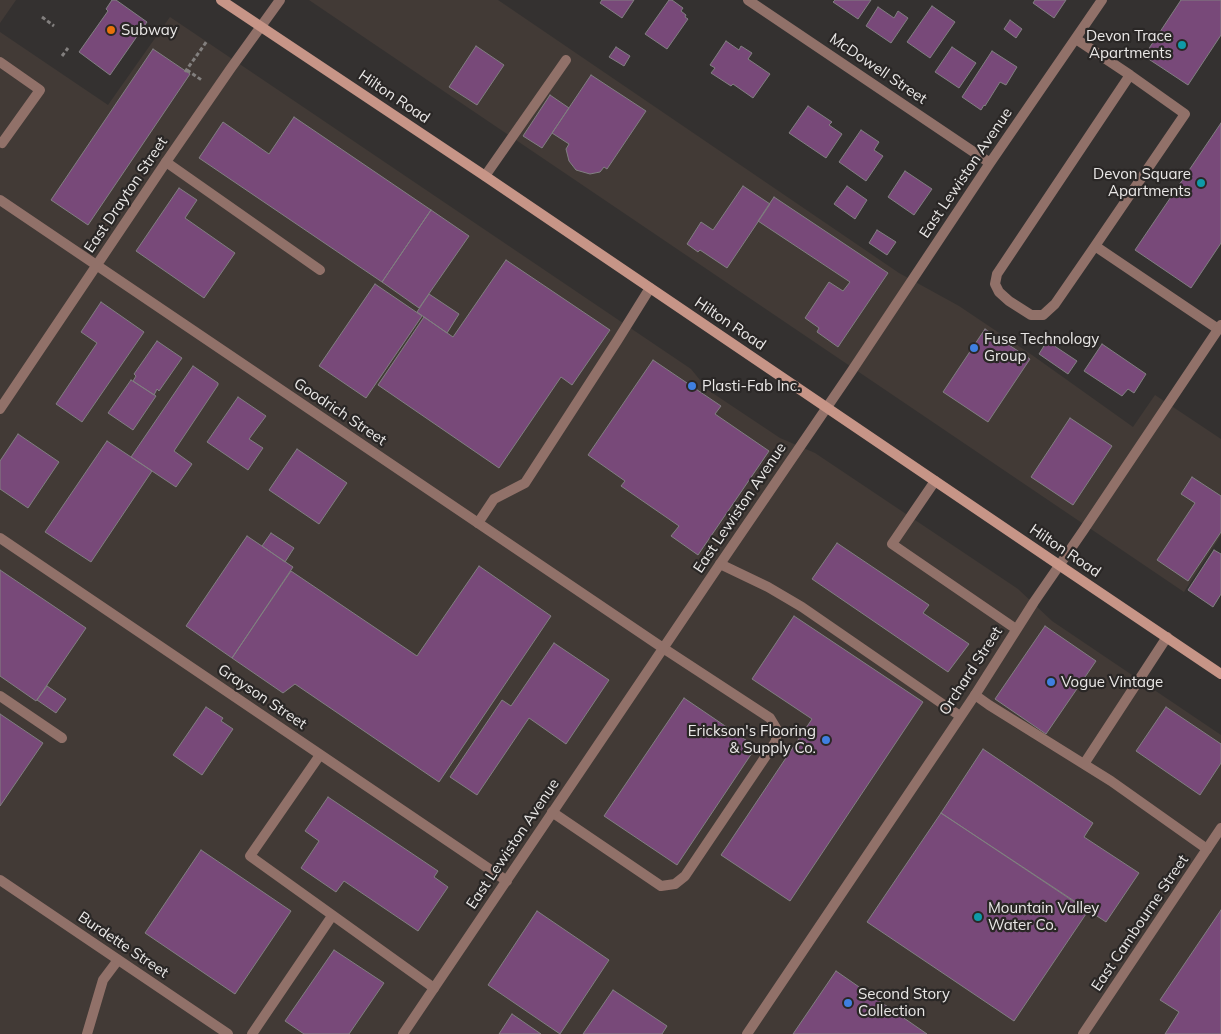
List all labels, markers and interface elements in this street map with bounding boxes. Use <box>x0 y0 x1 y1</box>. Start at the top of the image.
place label: Subway <box>121 21 178 39</box>
marker: Subway <box>105 24 117 36</box>
place label: Devon Trace Apartments <box>1086 27 1172 62</box>
street label: McDowell Street <box>826 30 930 108</box>
marker: Devon Trace Apartments <box>1176 39 1188 51</box>
street label: Hilton Road <box>355 67 433 127</box>
street label: East Lewiston Avenue <box>916 105 1016 241</box>
street label: East Drayton Street <box>81 134 171 256</box>
place label: Devon Square Apartments <box>1093 165 1191 200</box>
marker: Devon Square Apartments <box>1195 177 1207 189</box>
street label: Hilton Road <box>691 294 769 354</box>
place label: Fuse Technology Group <box>984 330 1099 365</box>
marker: Fuse Technology Group <box>968 342 980 354</box>
street label: Goodrich Street <box>290 374 390 450</box>
place label: Plasti-Fab Inc. <box>702 377 801 395</box>
marker: Plasti-Fab Inc. <box>686 380 698 392</box>
street label: East Lewiston Avenue <box>690 440 790 576</box>
street label: Hilton Road <box>1026 521 1104 581</box>
street label: Orchard Street <box>936 623 1006 719</box>
street label: Grayson Street <box>214 661 310 733</box>
place label: Vogue Vintage <box>1061 673 1163 691</box>
marker: Vogue Vintage <box>1045 676 1057 688</box>
place label: Erickson's Flooring & Supply Co. <box>688 722 816 757</box>
marker: Erickson's Flooring & Supply Co. <box>820 734 832 746</box>
street label: East Lewiston Avenue <box>463 776 563 912</box>
street label: East Cambourne Street <box>1088 851 1192 995</box>
place label: Mountain Valley Water Co. <box>988 899 1099 934</box>
street label: Burdette Street <box>74 908 172 982</box>
marker: Mountain Valley Water Co. <box>972 911 984 923</box>
place label: Second Story Collection <box>858 985 950 1020</box>
marker: Second Story Collection <box>842 997 854 1009</box>

